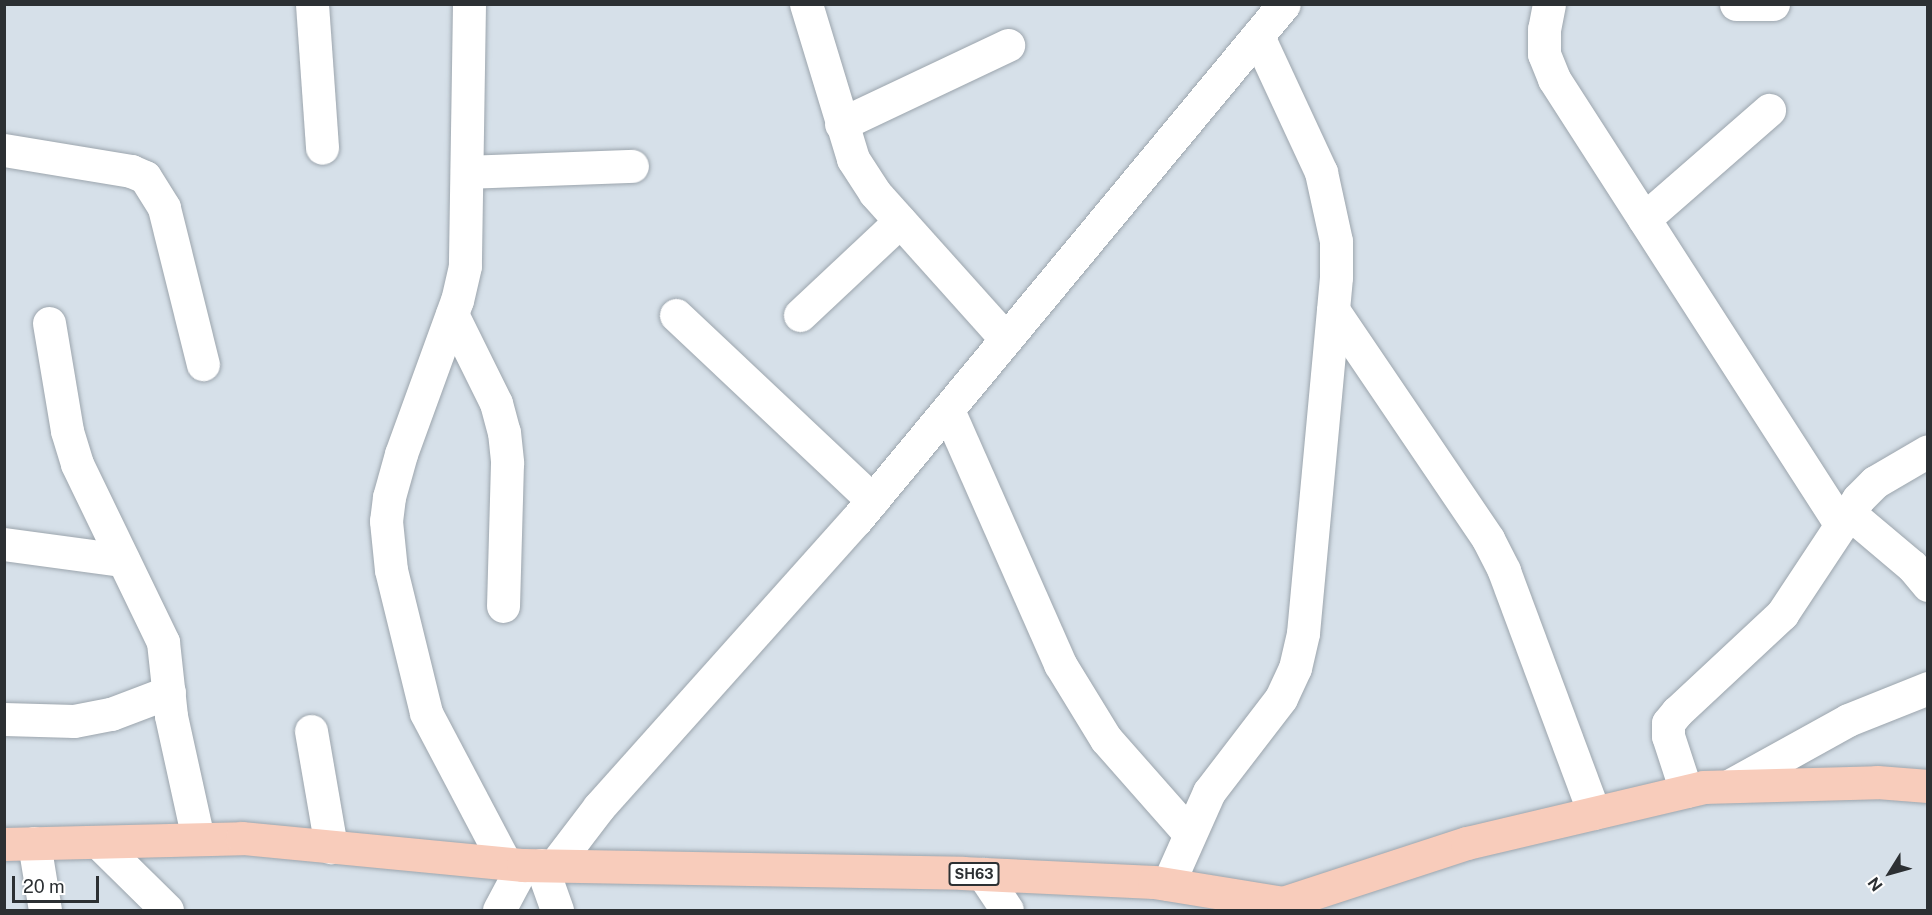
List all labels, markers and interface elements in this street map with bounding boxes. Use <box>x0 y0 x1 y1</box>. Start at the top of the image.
north arrow <box>1860 843 1920 903</box>
road number: SH63 <box>948 863 1000 885</box>
scale bar <box>15 864 102 902</box>
text: N <box>1864 873 1887 895</box>
text: 20 m <box>23 876 65 897</box>

